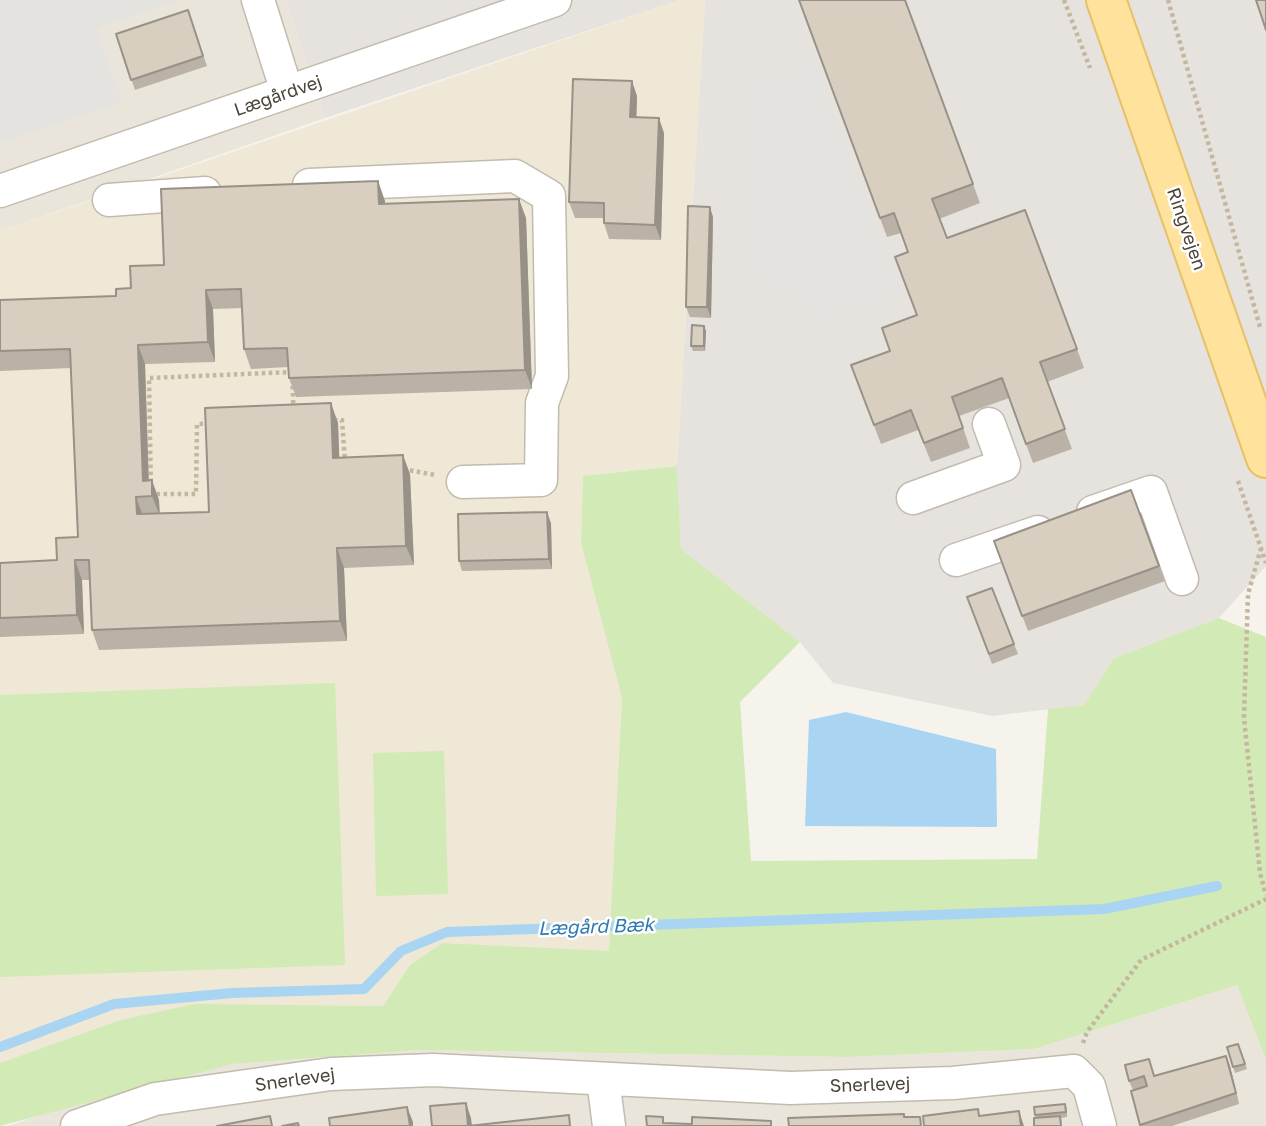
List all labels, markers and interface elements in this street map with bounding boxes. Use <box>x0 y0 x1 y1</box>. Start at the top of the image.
street label: Lægårdvej <box>231 71 325 121</box>
street label: Ringvejen <box>1162 185 1210 273</box>
water label: Lægård Bæk <box>538 914 654 940</box>
street label: Snerlevej <box>254 1064 336 1096</box>
street label: Snerlevej <box>829 1073 911 1097</box>

